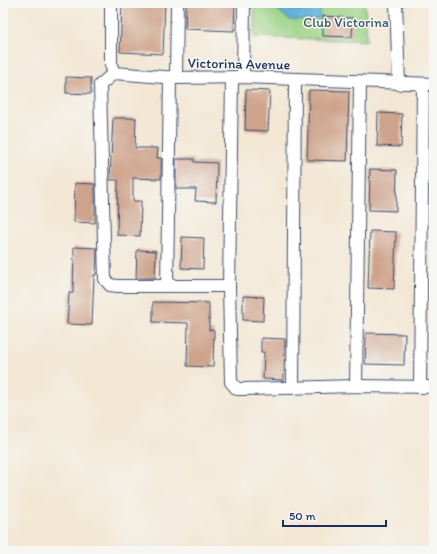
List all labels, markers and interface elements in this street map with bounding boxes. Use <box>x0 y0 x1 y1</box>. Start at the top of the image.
park label: Club Victorina <box>303 14 389 31</box>
street label: Victorina Avenue <box>188 55 291 73</box>
scale bar <box>283 502 386 528</box>
text: 50 m <box>289 509 315 523</box>

